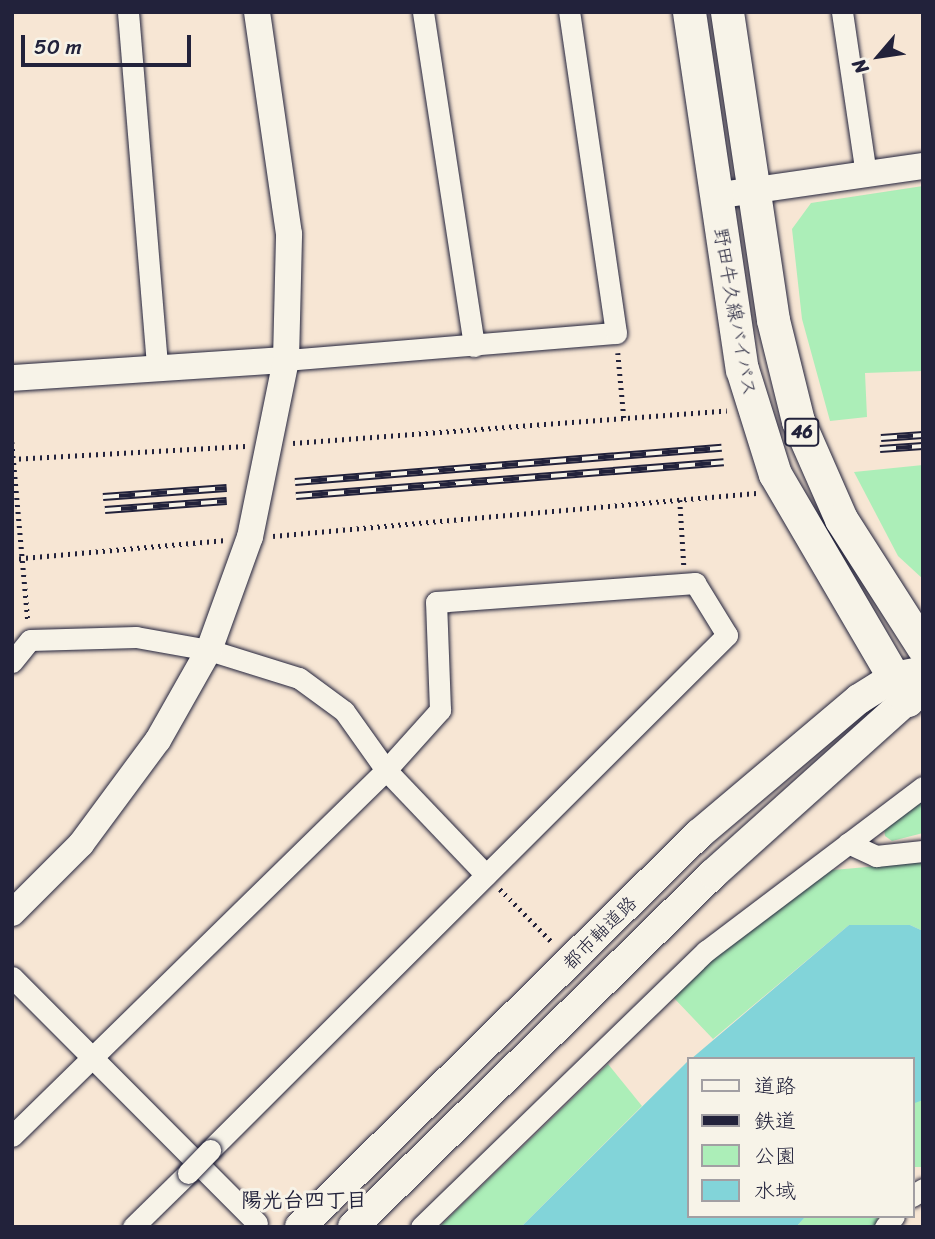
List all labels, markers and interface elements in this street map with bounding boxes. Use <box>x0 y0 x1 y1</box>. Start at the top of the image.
scale bar <box>24 21 194 65</box>
north arrow <box>844 21 914 91</box>
text: 50 m <box>34 28 82 66</box>
text: N <box>843 53 878 80</box>
street label: 野田牛久線バイパス <box>709 226 761 398</box>
road number: 46 <box>783 418 821 446</box>
street label: 都市軸道路 <box>558 891 642 975</box>
legend <box>687 1057 914 1218</box>
text: 道路 <box>754 1067 796 1105</box>
text: 鉄道 <box>754 1102 796 1140</box>
text: 公園 <box>754 1137 796 1175</box>
text: 水域 <box>754 1172 796 1210</box>
district label: 陽光台四丁目 <box>241 1187 367 1213</box>

